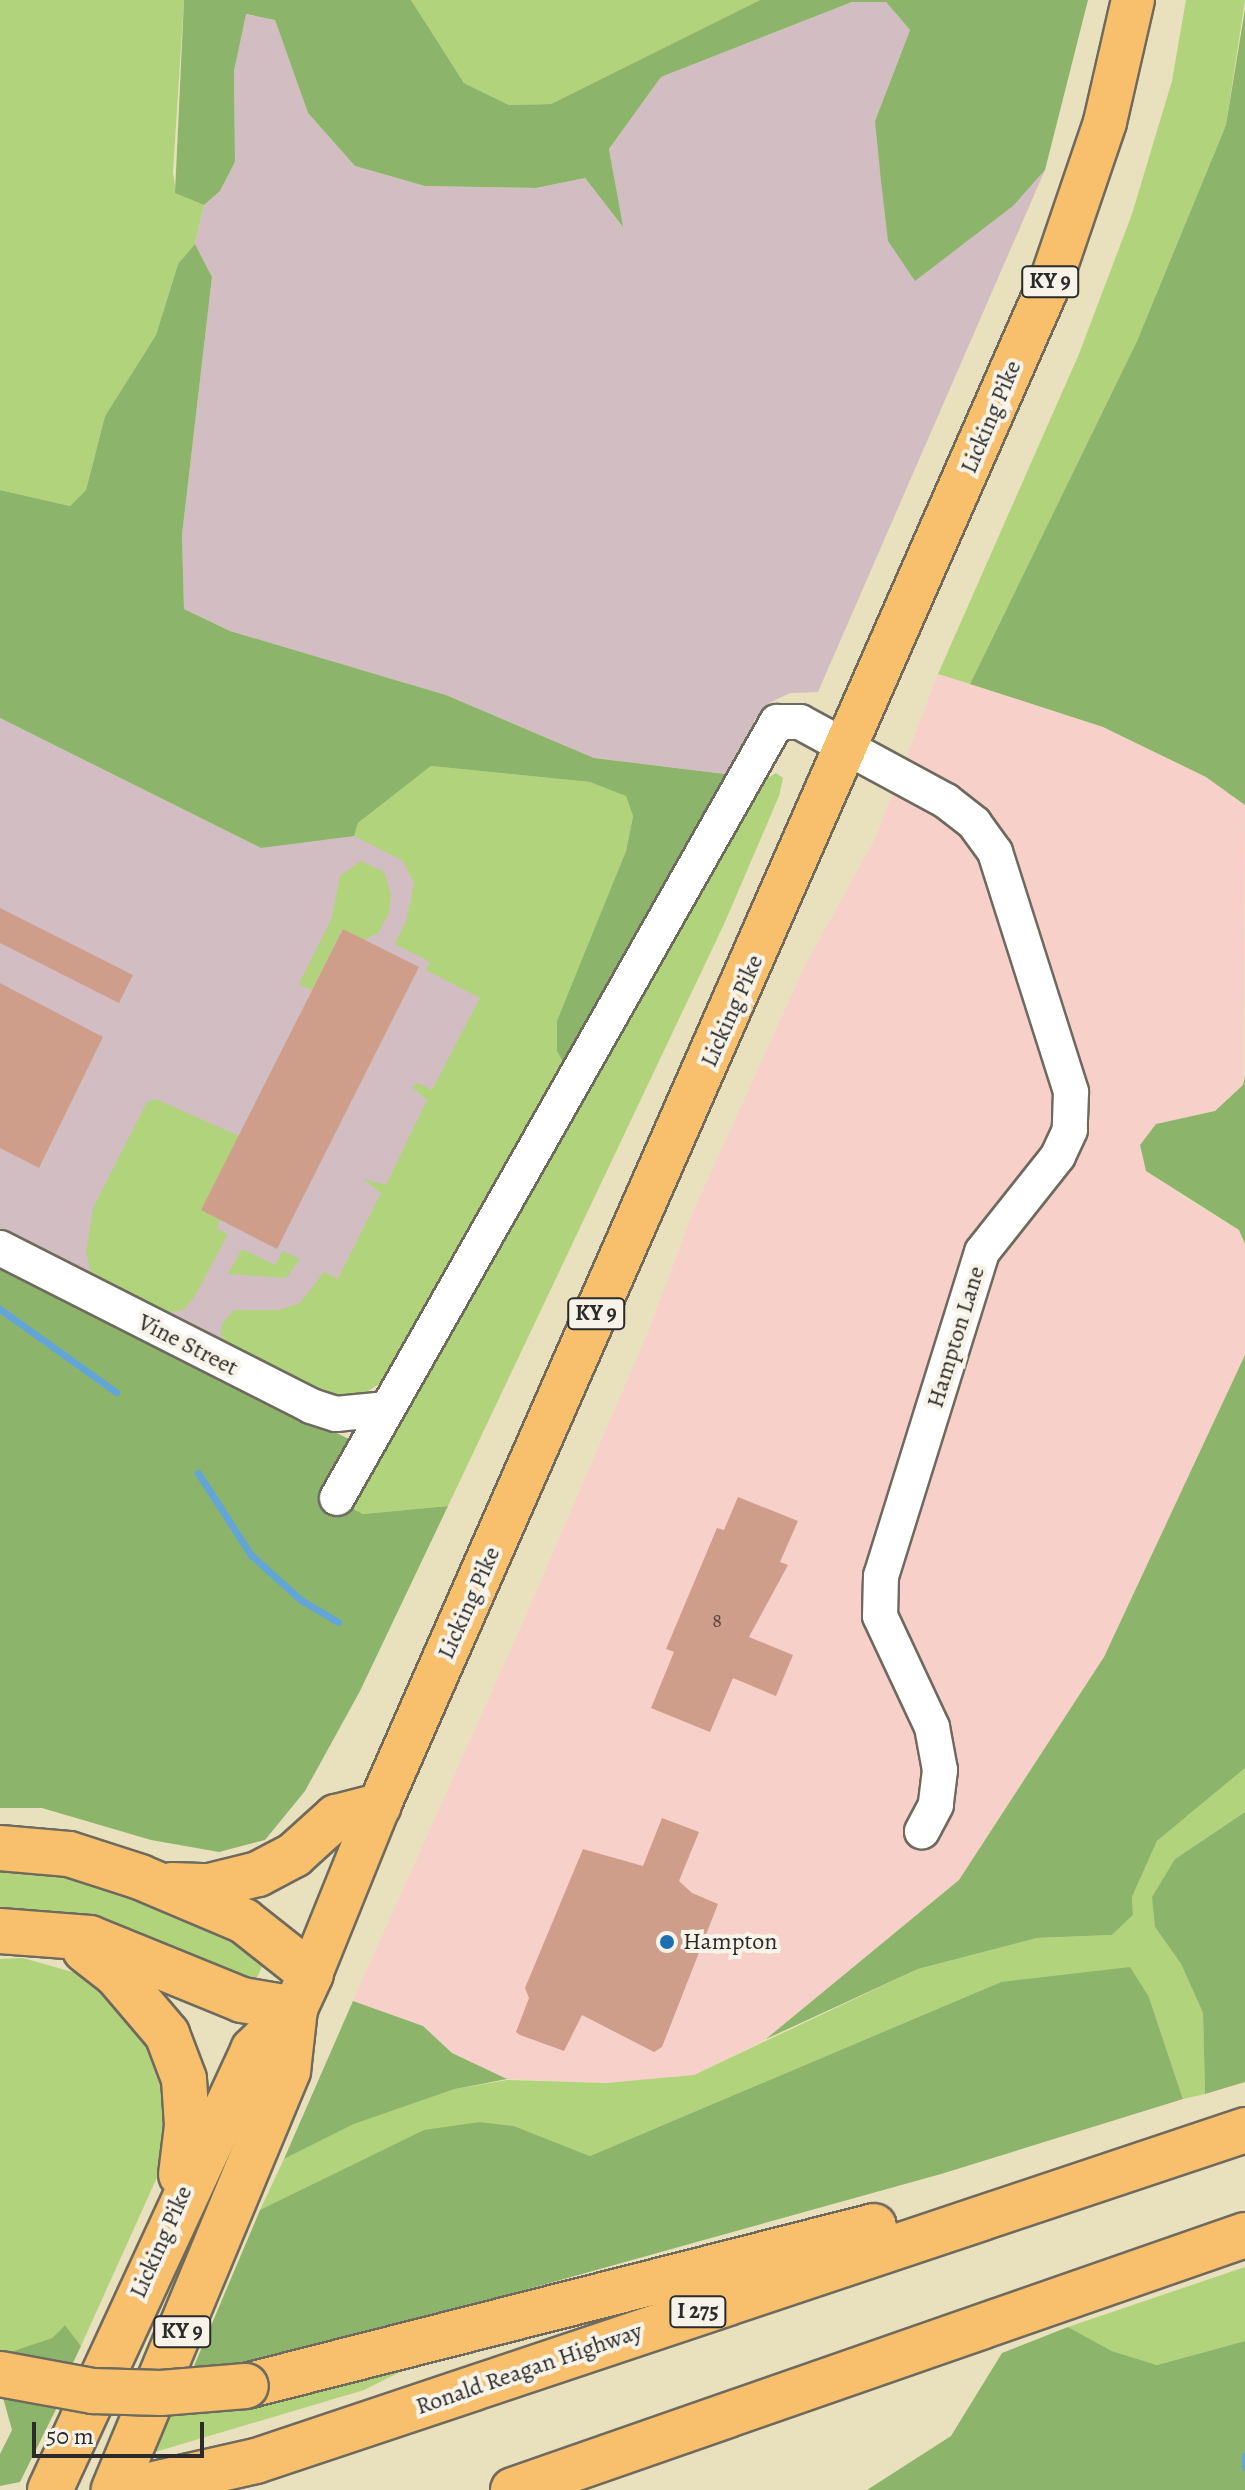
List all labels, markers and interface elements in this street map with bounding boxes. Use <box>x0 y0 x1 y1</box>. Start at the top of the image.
road number: KY 9 <box>1020 264 1080 300</box>
street label: Licking Pike <box>954 356 1028 478</box>
street label: Licking Pike <box>695 950 769 1072</box>
street label: Hampton Lane <box>921 1263 991 1411</box>
road number: KY 9 <box>566 1296 626 1332</box>
street label: Vine Street <box>133 1308 243 1382</box>
street label: Licking Pike <box>432 1542 506 1664</box>
house number: 8 <box>712 1608 722 1632</box>
place label: Hampton <box>683 1928 777 1956</box>
marker: Hampton <box>658 1933 676 1951</box>
street label: Licking Pike <box>124 2181 198 2303</box>
road number: I 275 <box>668 2294 728 2330</box>
road number: KY 9 <box>152 2314 212 2350</box>
street label: Ronald Reagan Highway <box>412 2317 646 2421</box>
scale bar <box>36 2406 208 2456</box>
text: 50 m <box>46 2420 94 2452</box>

